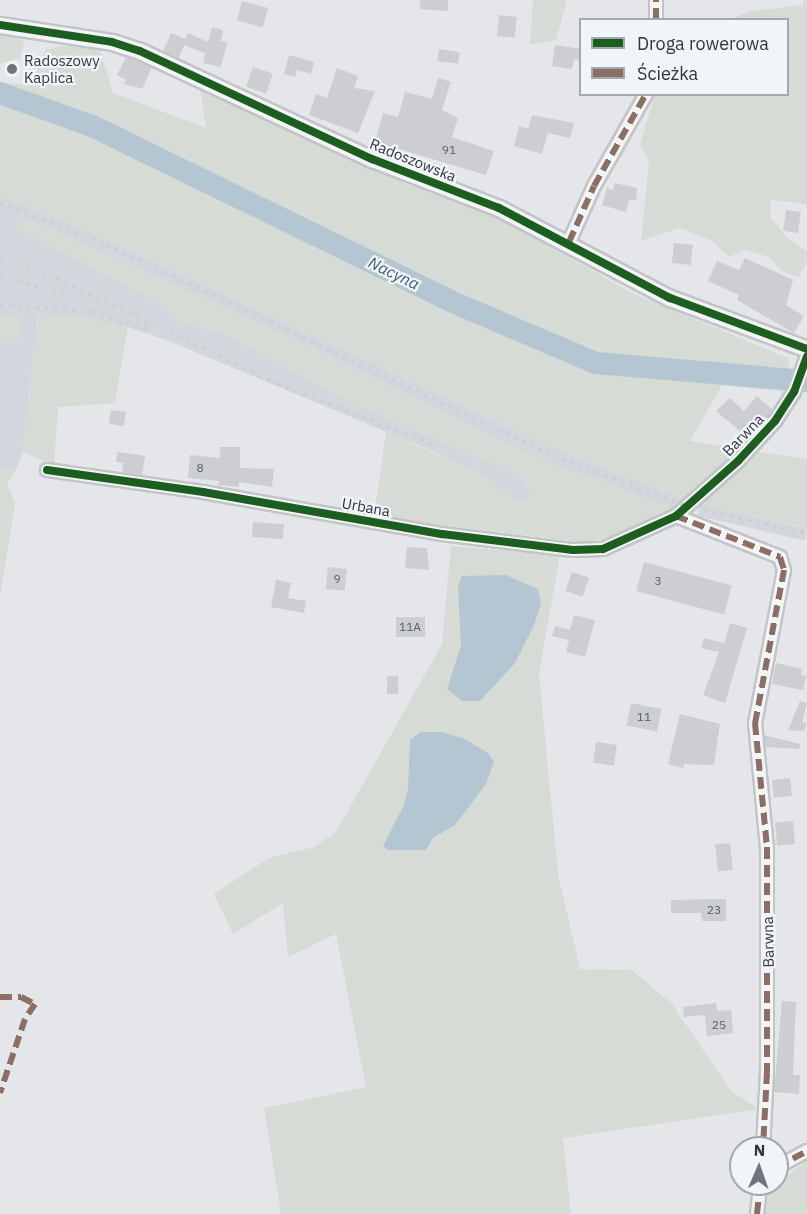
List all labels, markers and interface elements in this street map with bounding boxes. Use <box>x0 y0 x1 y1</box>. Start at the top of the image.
legend <box>579 18 789 96</box>
text: Droga rowerowa <box>637 32 769 55</box>
place label: Radoszowy Kaplica <box>24 51 100 86</box>
marker: Radoszowy Kaplica <box>5 62 19 76</box>
text: Ścieżka <box>637 62 698 85</box>
street label: Radoszowska <box>367 135 459 185</box>
house number: 91 <box>442 143 456 157</box>
water label: Nacyna <box>365 252 423 294</box>
street label: Barwna <box>719 410 767 460</box>
house number: 8 <box>196 461 204 475</box>
street label: Urbana <box>340 494 392 520</box>
house number: 9 <box>333 572 341 586</box>
house number: 3 <box>654 574 662 588</box>
house number: 11A <box>399 620 421 634</box>
house number: 11 <box>637 710 651 724</box>
house number: 23 <box>707 903 721 917</box>
street label: Barwna <box>759 916 777 968</box>
house number: 25 <box>712 1018 726 1032</box>
north arrow <box>729 1136 789 1196</box>
text: N <box>753 1140 766 1160</box>

